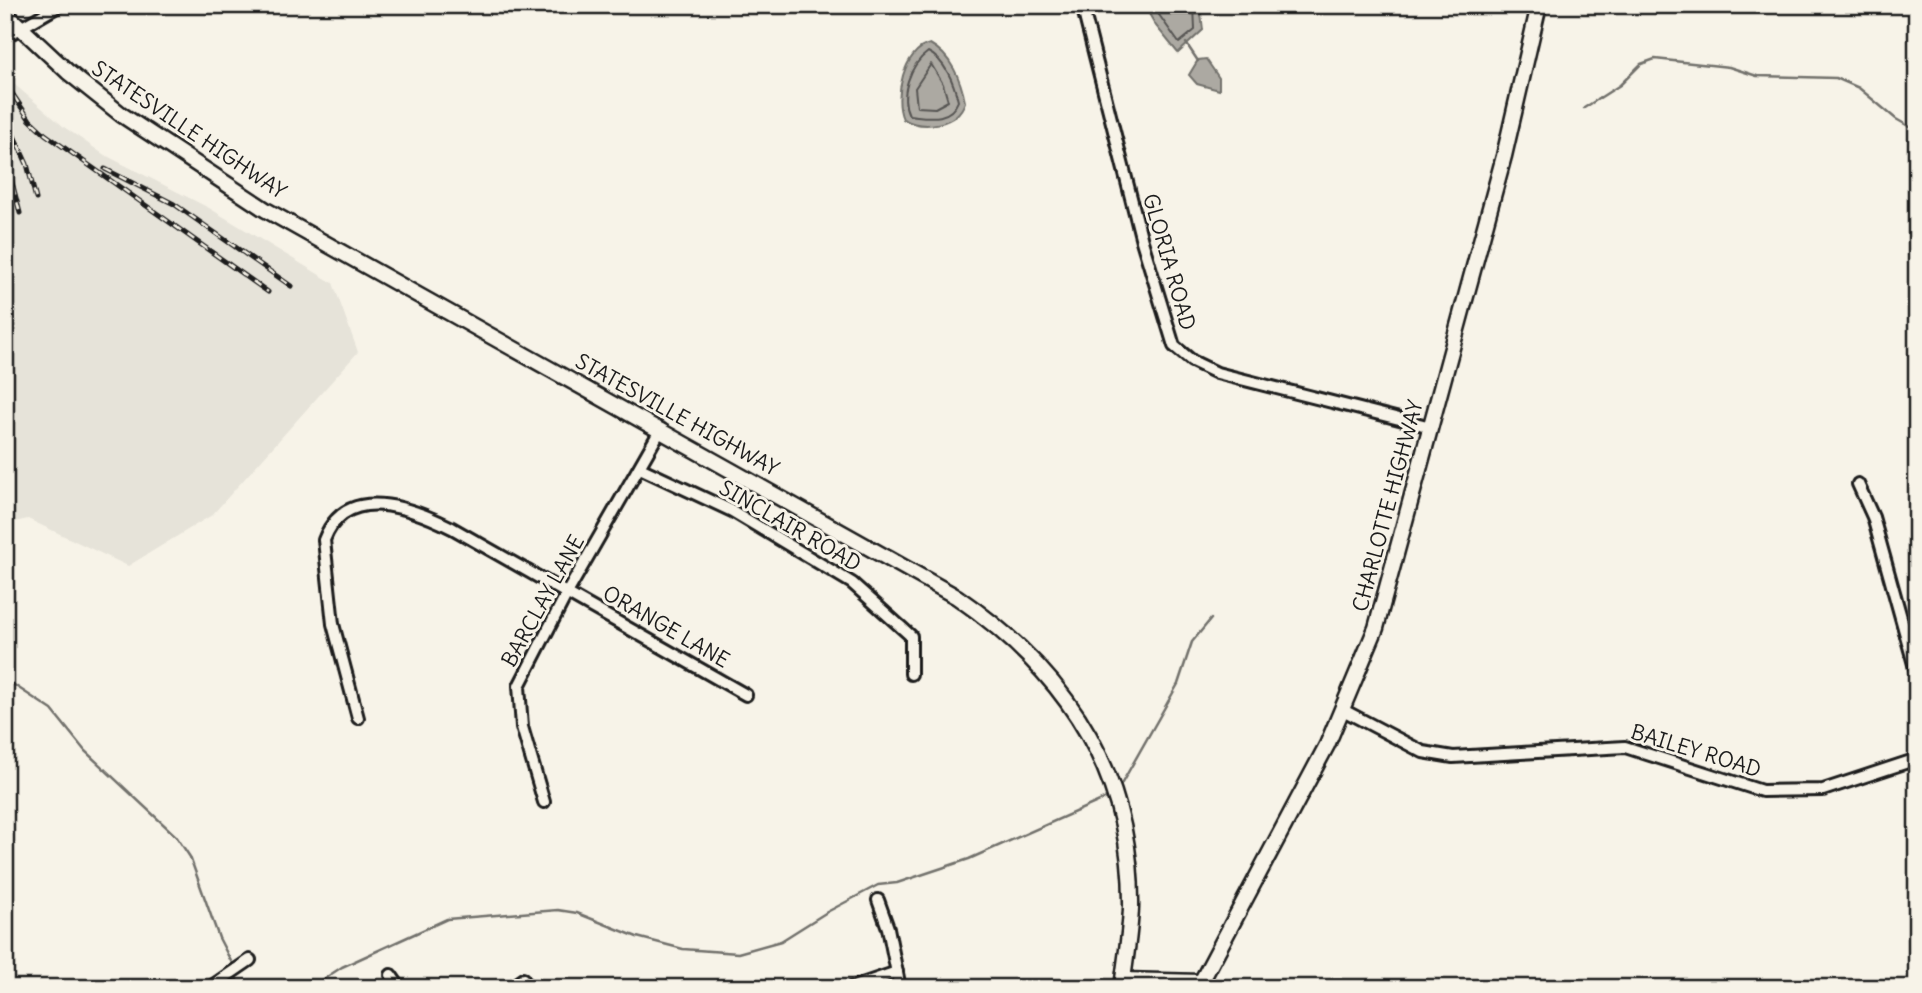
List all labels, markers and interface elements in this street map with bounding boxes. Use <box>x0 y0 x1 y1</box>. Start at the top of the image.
street label: STATESVILLE HIGHWAY <box>87 54 292 205</box>
street label: GLORIA ROAD <box>1137 190 1202 333</box>
street label: STATESVILLE HIGHWAY <box>571 347 784 482</box>
street label: CHARLOTTE HIGHWAY <box>1346 397 1429 615</box>
street label: SINCLAIR ROAD <box>714 474 866 577</box>
street label: BARCLAY LANE <box>495 530 590 671</box>
street label: ORANGE LANE <box>598 579 734 674</box>
street label: BAILEY ROAD <box>1628 718 1764 783</box>

